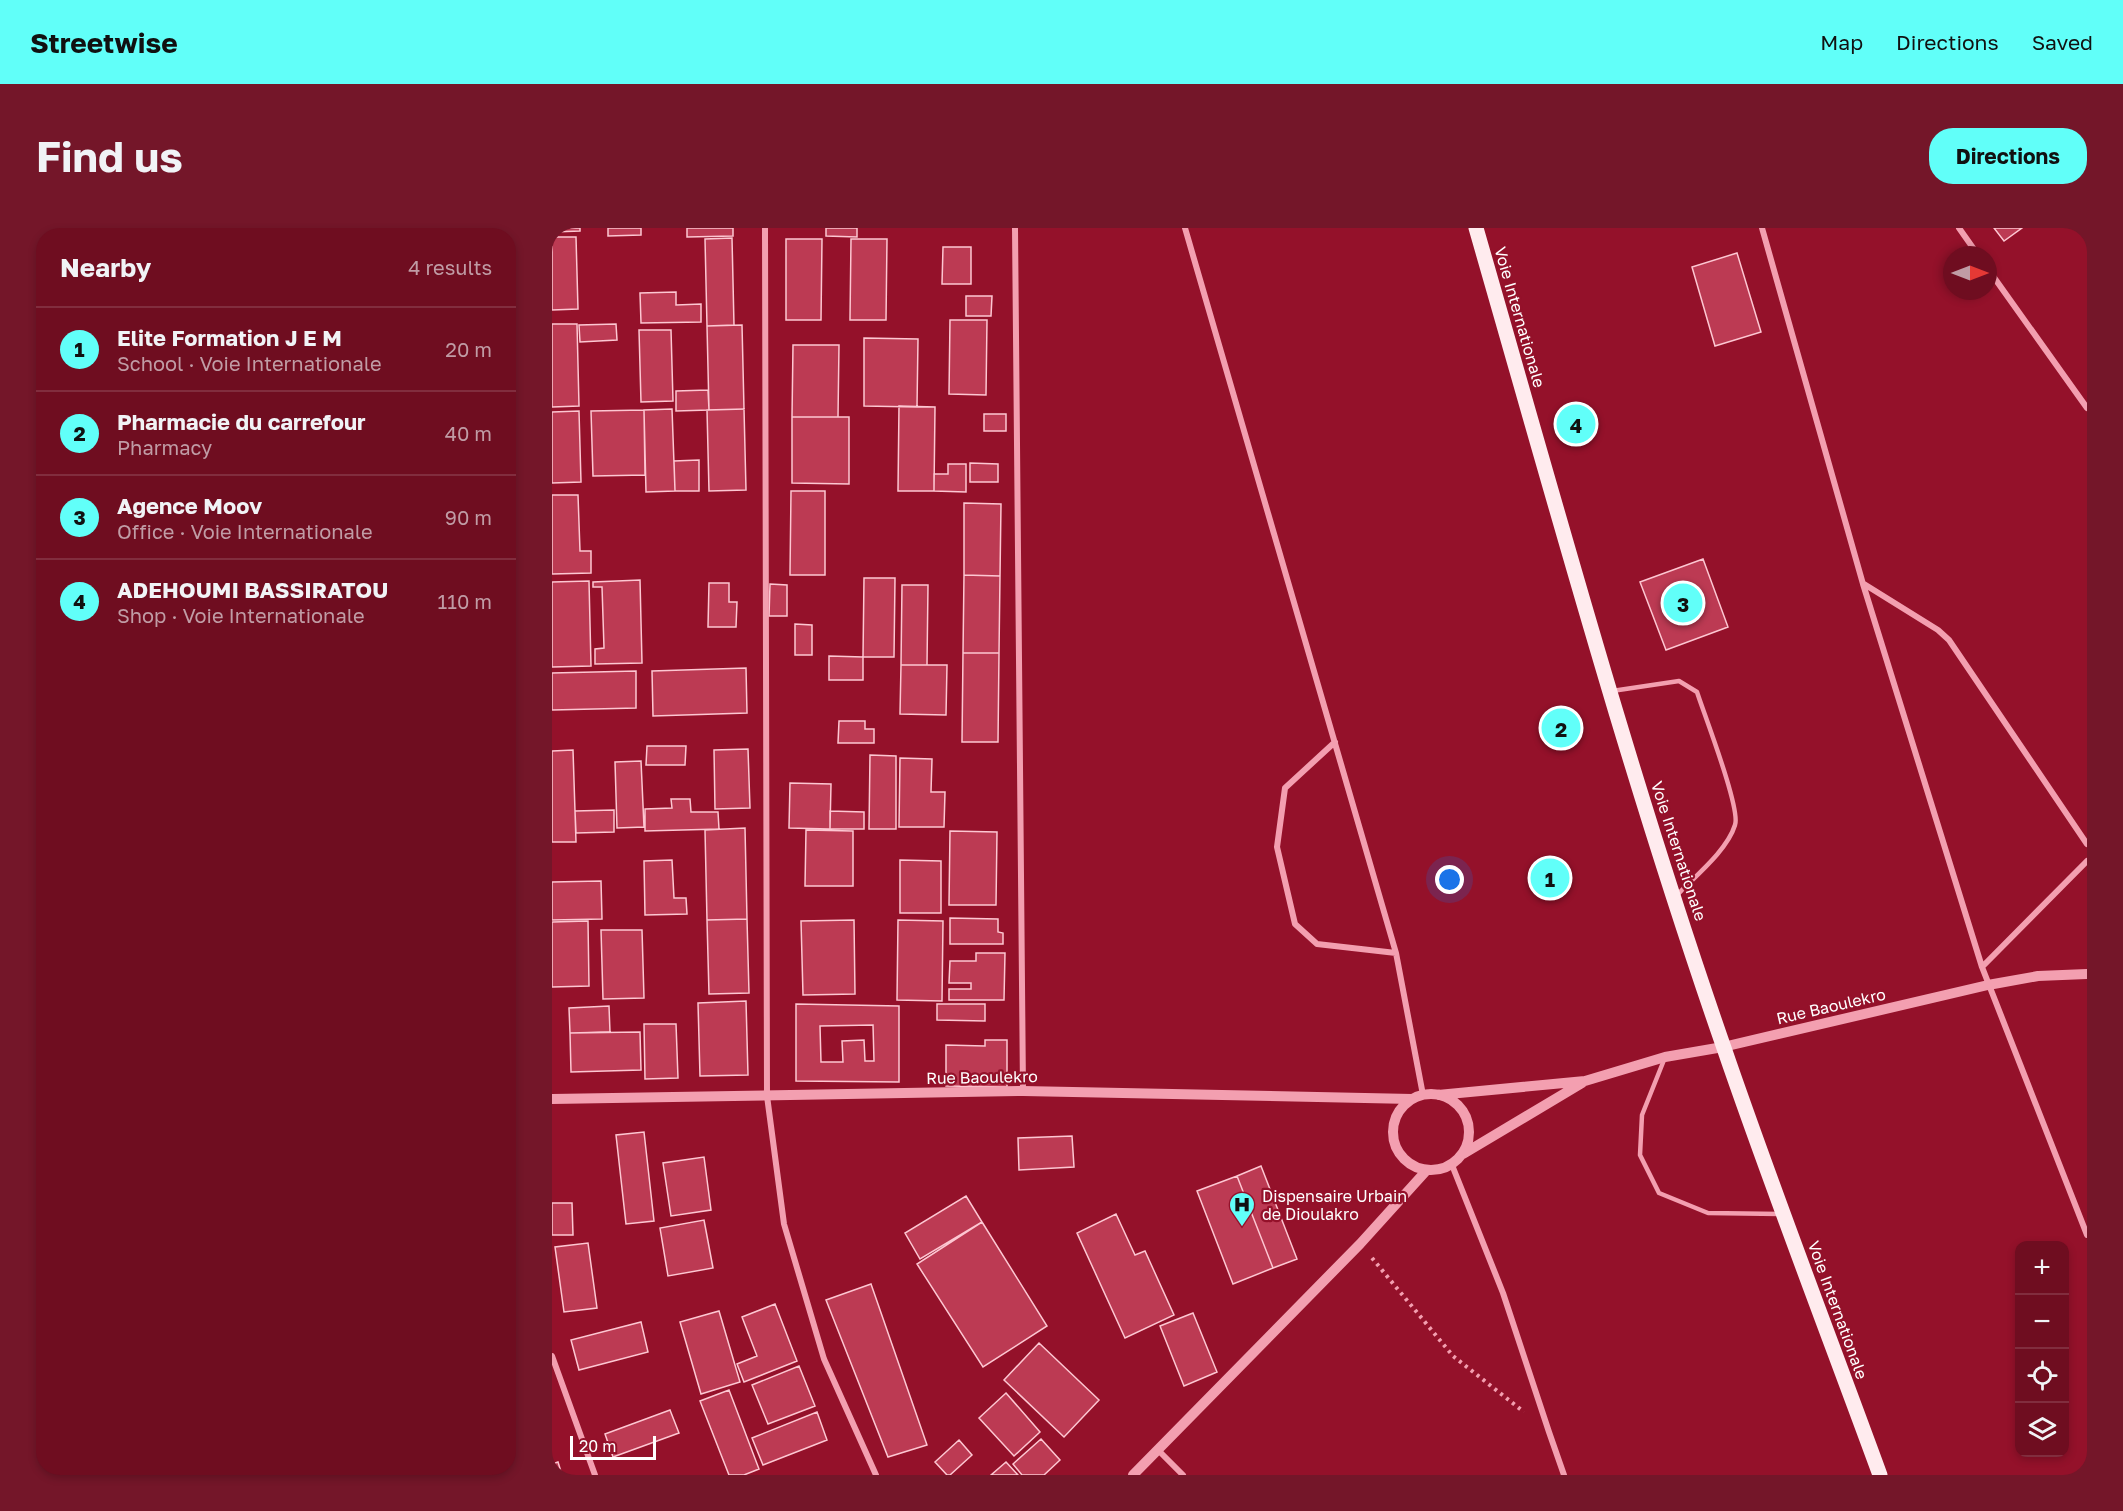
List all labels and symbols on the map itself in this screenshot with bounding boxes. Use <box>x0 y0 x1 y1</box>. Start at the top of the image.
street label: Voie Internationale <box>1490 244 1550 390</box>
north arrow <box>1943 246 1997 300</box>
pin: 4 <box>1556 402 1596 446</box>
pin: 3 <box>1664 580 1702 626</box>
pin: 2 <box>1542 706 1580 750</box>
street label: Voie Internationale <box>1647 779 1711 923</box>
pin: 1 <box>1530 856 1570 900</box>
your location <box>1435 865 1464 894</box>
street label: Rue Baoulekro <box>1774 984 1888 1028</box>
street label: Rue Baoulekro <box>926 1066 1038 1088</box>
place label: Dispensaire Urbain de Dioulakro <box>1262 1186 1407 1224</box>
hospital icon: Dispensaire Urbain de Dioulakro <box>1227 1190 1257 1228</box>
street label: Voie Internationale <box>1804 1238 1872 1382</box>
scale bar <box>570 1433 656 1460</box>

